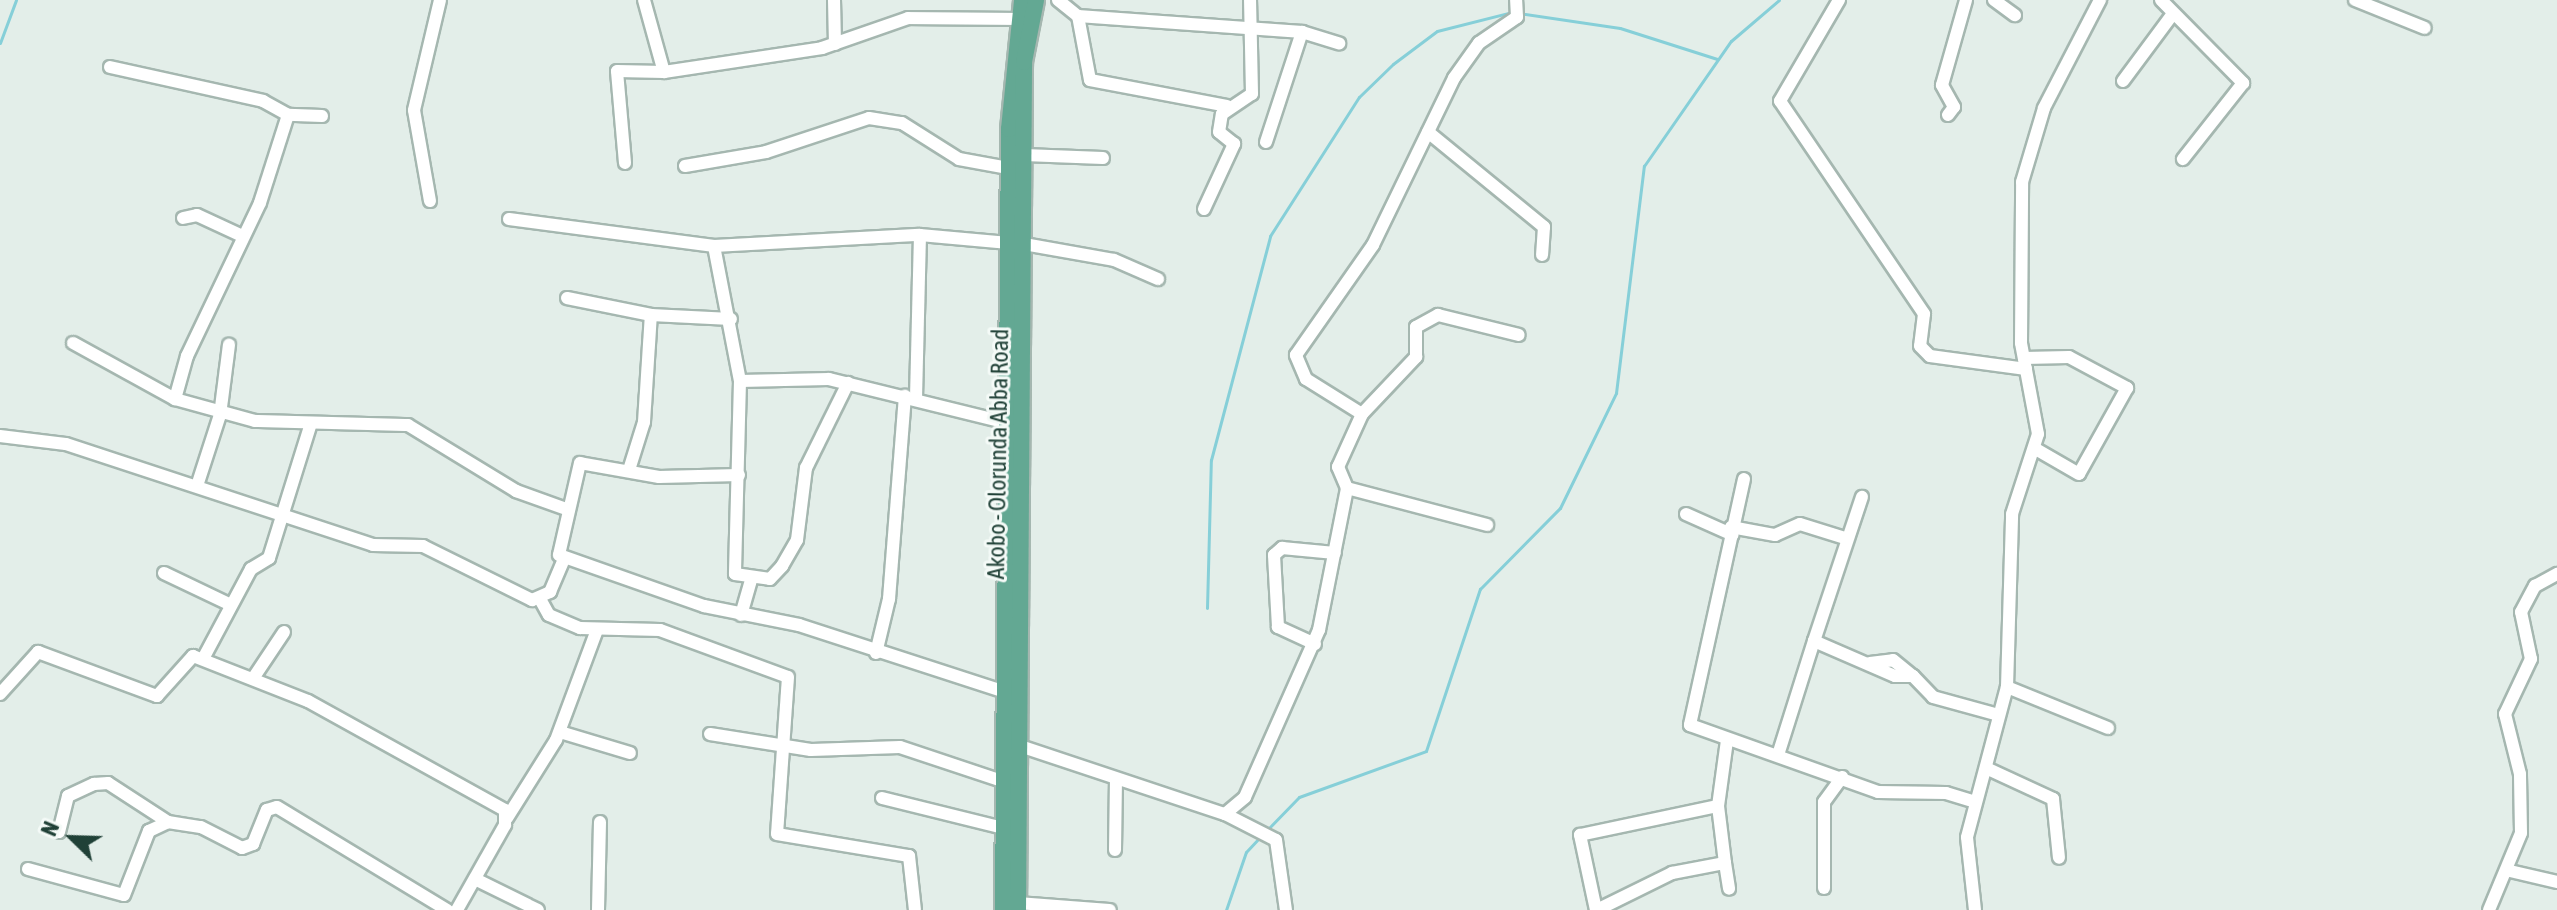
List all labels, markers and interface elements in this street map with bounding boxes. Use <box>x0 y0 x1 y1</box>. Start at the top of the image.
street label: Akobo - Olorunda Abba Road <box>981 328 1015 580</box>
north arrow <box>32 798 112 878</box>
text: N <box>35 818 64 840</box>

